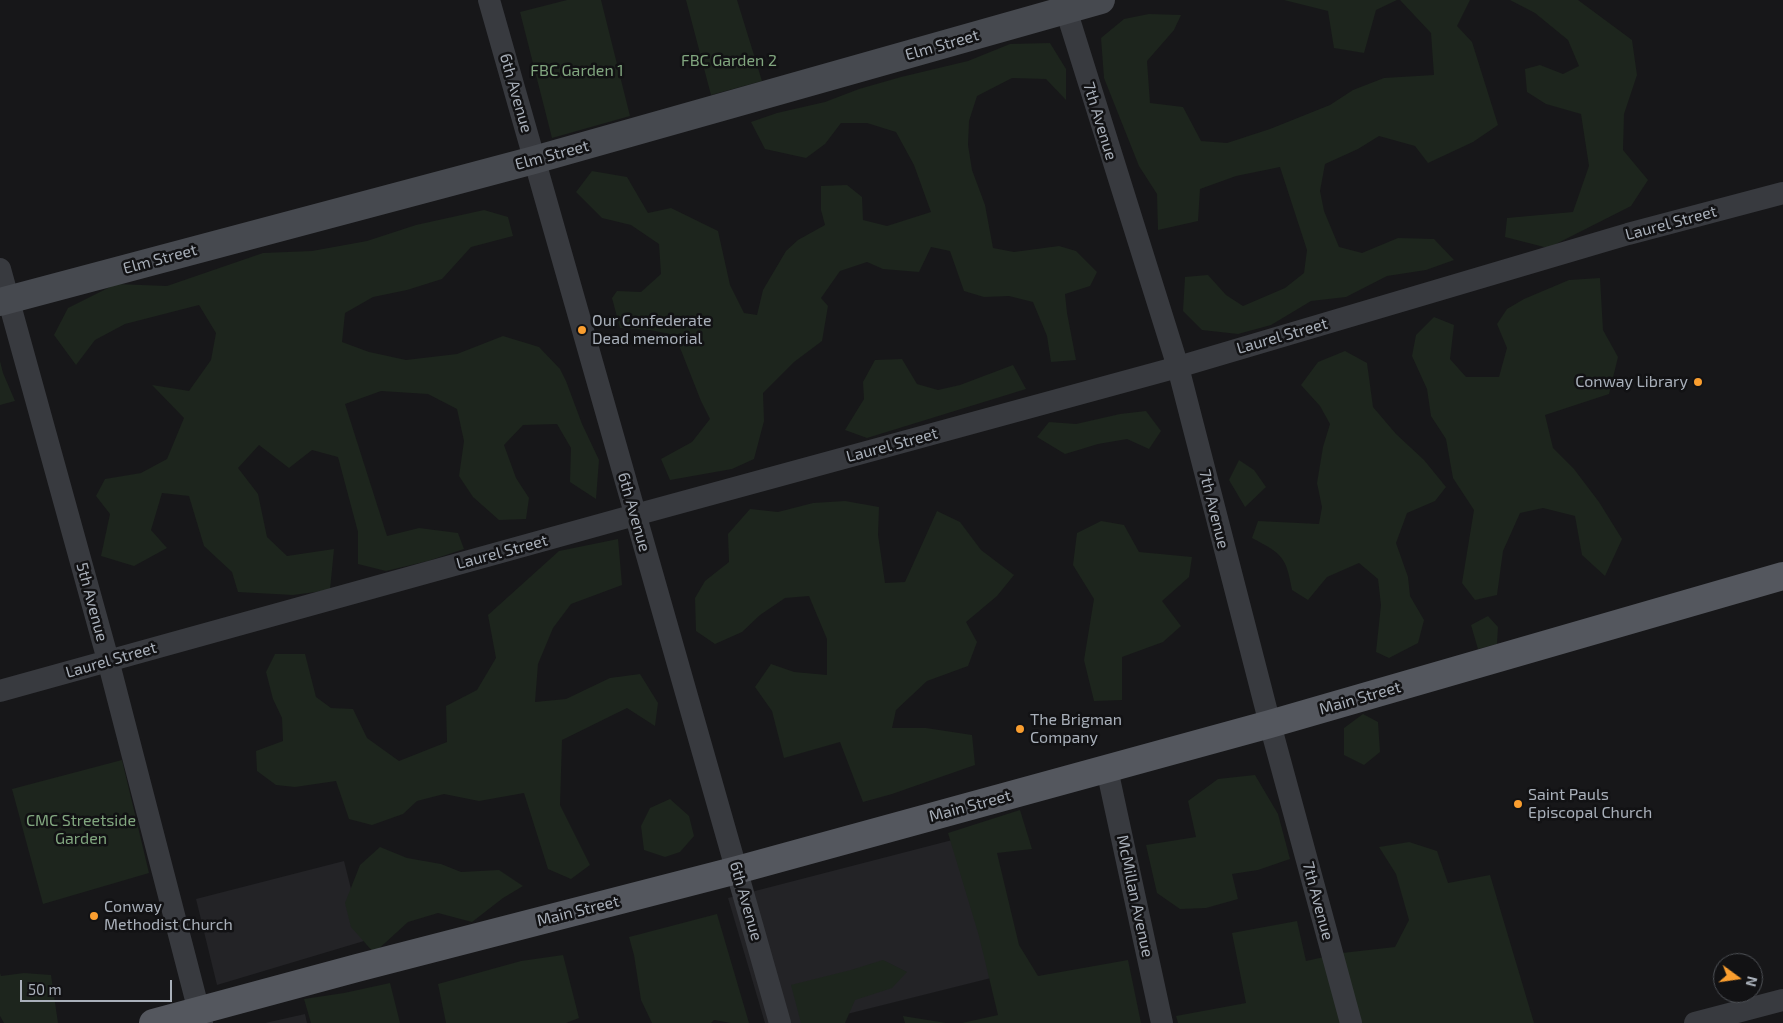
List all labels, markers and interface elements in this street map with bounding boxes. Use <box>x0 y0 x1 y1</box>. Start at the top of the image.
street label: Elm Street <box>903 25 981 65</box>
street label: 6th Avenue <box>496 51 536 135</box>
park label: FBC Garden 2 <box>681 51 777 71</box>
park label: FBC Garden 1 <box>530 61 624 81</box>
street label: 7th Avenue <box>1079 80 1121 162</box>
street label: Elm Street <box>513 136 591 174</box>
street label: Laurel Street <box>1623 202 1719 244</box>
street label: Elm Street <box>121 240 199 278</box>
place label: Our Confederate Dead memorial <box>592 311 711 349</box>
street label: Laurel Street <box>1234 314 1330 358</box>
marker: Our Confederate Dead memorial <box>576 324 588 336</box>
place label: Conway Library <box>1575 372 1688 392</box>
marker: Conway Library <box>1692 376 1704 388</box>
street label: Laurel Street <box>844 424 940 466</box>
street label: 7th Avenue <box>1195 467 1233 551</box>
street label: 6th Avenue <box>614 470 654 554</box>
street label: Laurel Street <box>454 531 550 573</box>
street label: 5th Avenue <box>72 560 112 644</box>
street label: Laurel Street <box>63 638 159 682</box>
street label: Main Street <box>1317 677 1403 719</box>
place label: The Brigman Company <box>1030 710 1122 748</box>
marker: The Brigman Company <box>1014 723 1026 735</box>
place label: Saint Pauls Episcopal Church <box>1528 785 1652 823</box>
street label: Main Street <box>927 786 1013 826</box>
marker: Saint Pauls Episcopal Church <box>1512 798 1524 810</box>
park label: CMC Streetside Garden <box>26 811 136 849</box>
street label: McMillan Avenue <box>1113 833 1157 959</box>
street label: 6th Avenue <box>726 859 766 943</box>
street label: 7th Avenue <box>1298 860 1338 942</box>
street label: Main Street <box>535 892 621 930</box>
place label: Conway Methodist Church <box>104 897 233 935</box>
marker: Conway Methodist Church <box>88 910 100 922</box>
north arrow <box>1713 953 1763 1003</box>
scale bar <box>22 970 175 1002</box>
text: N <box>1743 975 1762 988</box>
text: 50 m <box>28 980 62 998</box>

